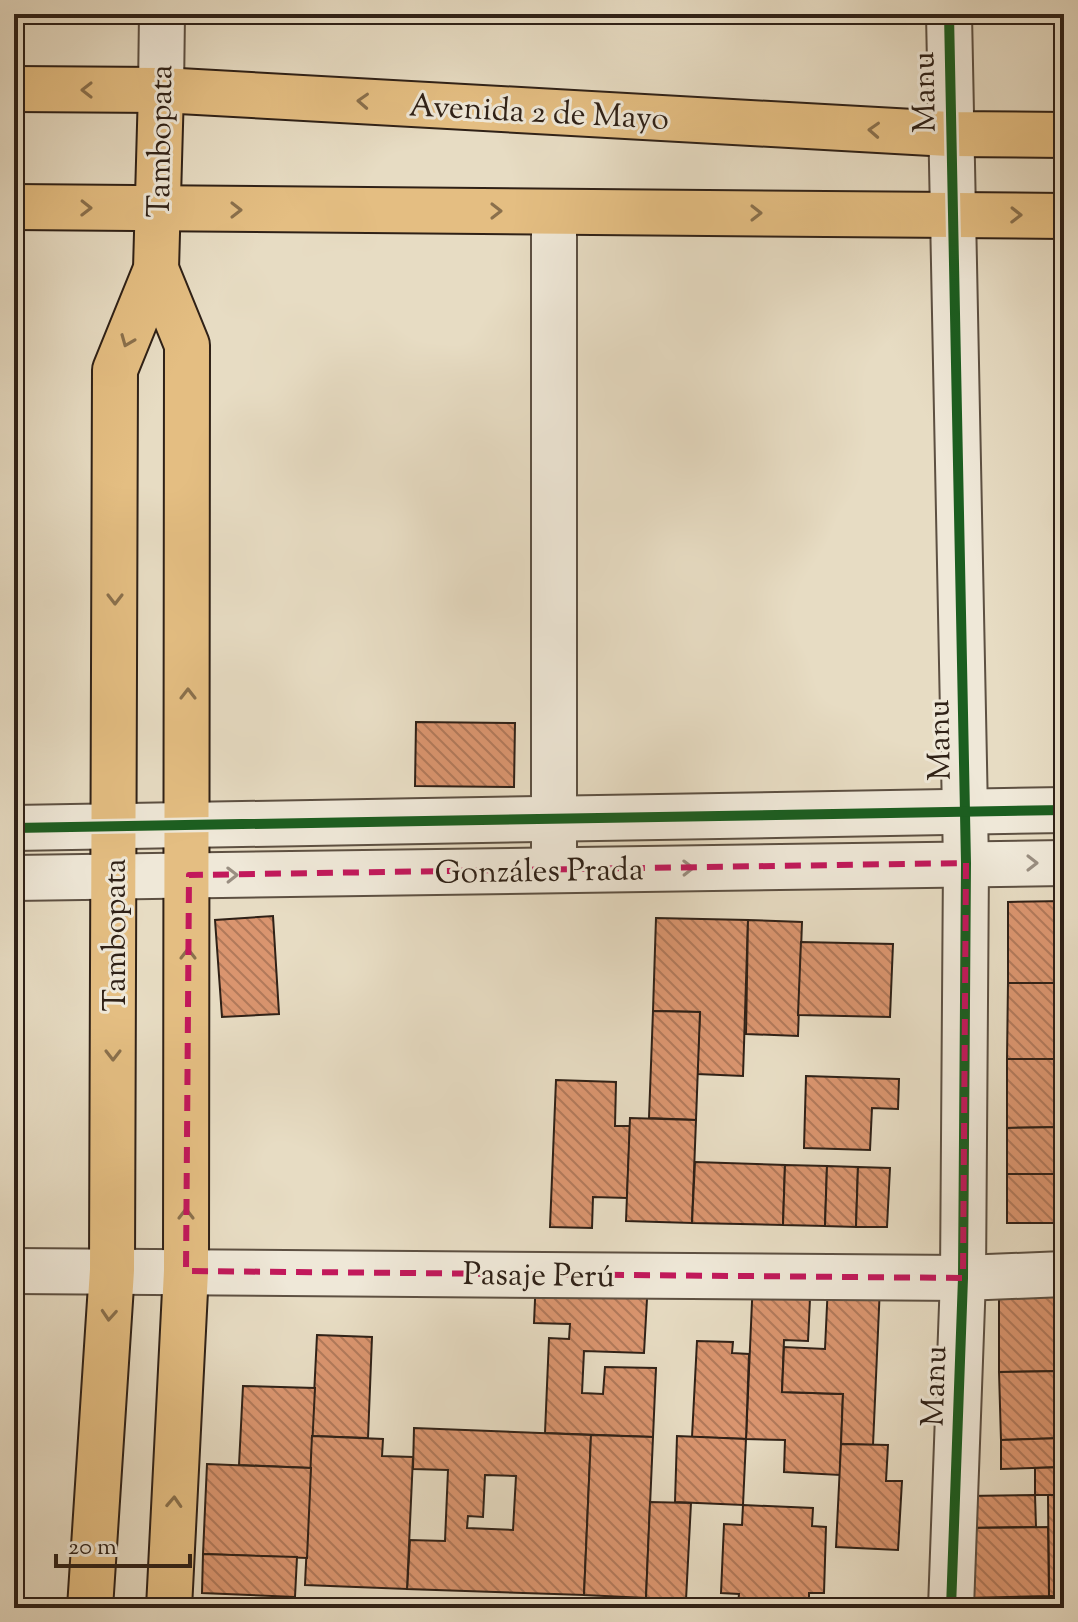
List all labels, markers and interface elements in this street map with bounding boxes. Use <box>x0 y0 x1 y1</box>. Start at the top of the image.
street label: Manu <box>902 51 950 133</box>
street label: Tambopata <box>138 64 186 218</box>
one-way arrow <box>80 81 93 99</box>
street label: Avenida 2 de Mayo <box>408 84 670 144</box>
one-way arrow <box>356 93 369 110</box>
one-way arrow <box>867 122 880 139</box>
one-way arrow <box>80 199 93 217</box>
one-way arrow <box>230 201 243 218</box>
one-way arrow <box>490 202 503 220</box>
one-way arrow <box>750 204 763 222</box>
one-way arrow <box>1010 206 1023 224</box>
one-way arrow <box>120 333 136 347</box>
one-way arrow <box>106 593 124 606</box>
one-way arrow <box>179 687 197 700</box>
street label: Manu <box>917 699 965 781</box>
street label: Gonzáles Prada <box>434 848 644 898</box>
one-way arrow <box>1026 854 1039 872</box>
street label: Tambopata <box>94 858 140 1012</box>
one-way arrow <box>682 859 695 876</box>
one-way arrow <box>226 866 239 883</box>
one-way arrow <box>179 947 197 960</box>
one-way arrow <box>104 1049 122 1062</box>
one-way arrow <box>177 1207 195 1220</box>
street label: Pasaje Perú <box>463 1253 615 1301</box>
one-way arrow <box>101 1309 118 1322</box>
street label: Manu <box>912 1345 960 1427</box>
one-way arrow <box>166 1495 183 1508</box>
scale bar <box>56 1518 190 1568</box>
text: 20 m <box>68 1531 117 1565</box>

